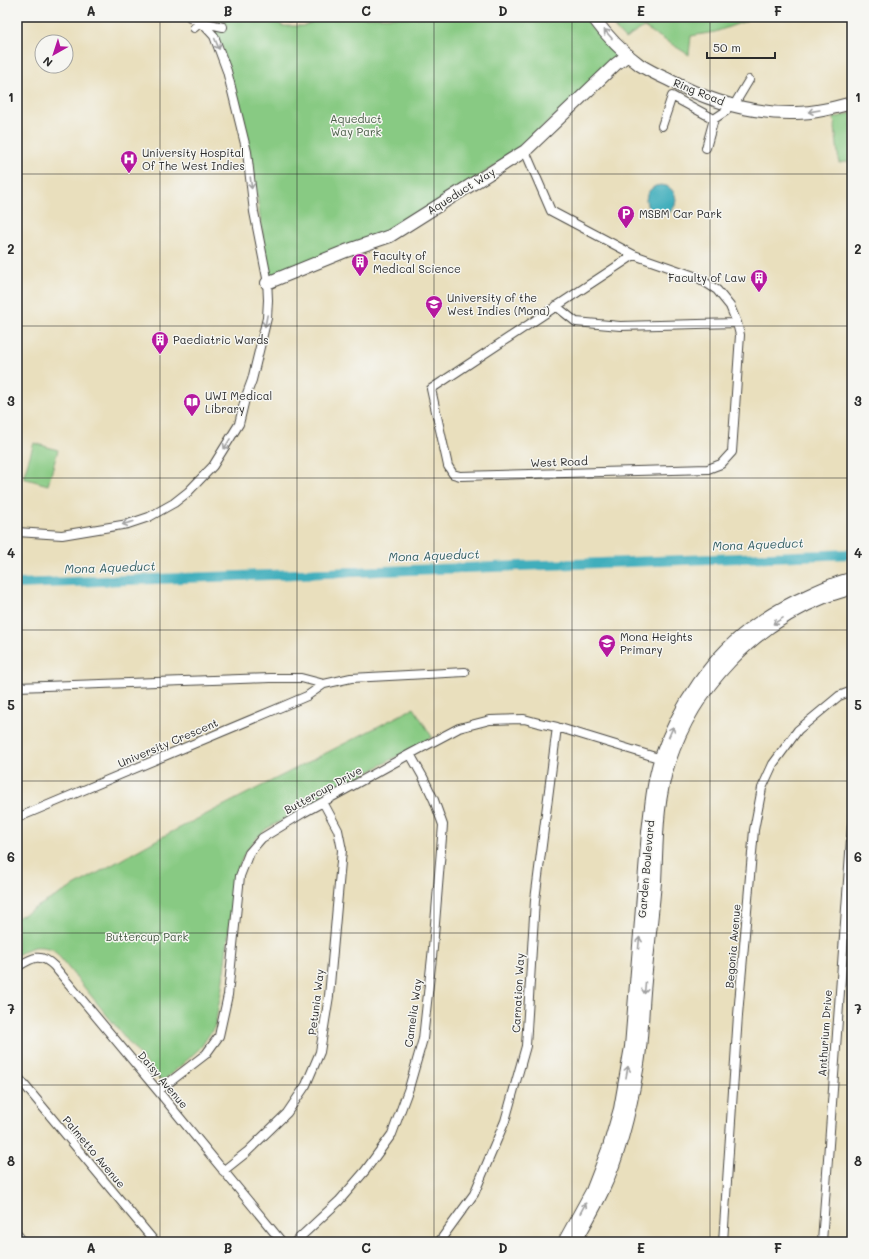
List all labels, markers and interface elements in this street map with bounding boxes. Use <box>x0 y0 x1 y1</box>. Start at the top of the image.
text: A <box>86 2 96 19</box>
text: B <box>224 2 233 19</box>
text: C <box>361 2 371 19</box>
text: D <box>498 2 508 19</box>
text: E <box>637 2 645 19</box>
text: F <box>774 2 782 19</box>
one-way arrow <box>603 29 612 39</box>
north arrow <box>34 34 74 74</box>
scale bar <box>707 34 775 60</box>
one-way arrow <box>214 37 221 49</box>
text: 50 m <box>713 39 741 55</box>
text: N <box>39 54 55 71</box>
street label: Ring Road <box>671 75 727 109</box>
text: 1 <box>8 88 14 105</box>
text: 1 <box>855 88 861 105</box>
one-way arrow <box>808 107 821 115</box>
park label: Aqueduct Way Park <box>330 111 382 139</box>
place label: University Hospital Of The West Indies <box>142 145 245 173</box>
hospital icon: University Hospital Of The West Indies <box>119 149 139 174</box>
street label: Aqueduct Way <box>424 164 498 217</box>
one-way arrow <box>247 176 255 189</box>
parking icon: MSBM Car Park <box>616 204 636 229</box>
place label: MSBM Car Park <box>639 206 722 221</box>
text: 2 <box>7 240 15 257</box>
text: 2 <box>854 240 862 257</box>
place label: Faculty of Medical Science <box>373 248 461 276</box>
building icon: Faculty of Medical Science <box>350 252 370 277</box>
building icon: Faculty of Law <box>749 268 769 293</box>
place label: Faculty of Law <box>668 270 746 285</box>
place label: University of the West Indies (Mona) <box>447 290 550 318</box>
school or university icon: University of the West Indies (Mona) <box>424 294 444 319</box>
one-way arrow <box>261 315 269 328</box>
building icon: Paediatric Wards <box>150 330 170 355</box>
place label: Paediatric Wards <box>173 332 269 347</box>
place label: UWI Medical Library <box>205 388 272 416</box>
text: 3 <box>7 392 15 409</box>
library icon: UWI Medical Library <box>182 392 202 417</box>
text: 3 <box>854 392 862 409</box>
one-way arrow <box>222 438 230 450</box>
street label: West Road <box>530 453 588 470</box>
one-way arrow <box>122 520 135 528</box>
water label: Mona Aqueduct <box>712 534 804 554</box>
text: 4 <box>7 544 15 561</box>
text: 4 <box>854 544 862 561</box>
water label: Mona Aqueduct <box>388 545 480 565</box>
water label: Mona Aqueduct <box>64 557 156 577</box>
one-way arrow <box>773 617 784 625</box>
place label: Mona Heights Primary <box>620 629 693 657</box>
school or university icon: Mona Heights Primary <box>597 633 617 658</box>
text: 5 <box>7 696 15 713</box>
text: 5 <box>854 696 862 713</box>
street label: University Crescent <box>115 715 220 770</box>
one-way arrow <box>668 726 675 738</box>
street label: Buttercup Drive <box>281 762 364 817</box>
street label: Garden Boulevard <box>634 819 657 918</box>
text: 6 <box>7 848 15 865</box>
text: 6 <box>854 848 862 865</box>
street label: Begonia Avenue <box>721 903 744 989</box>
park label: Buttercup Park <box>106 929 188 944</box>
one-way arrow <box>636 937 643 950</box>
street label: Carnation Way <box>508 952 527 1033</box>
street label: Petunia Way <box>304 968 327 1036</box>
street label: Camelia Way <box>400 977 425 1048</box>
one-way arrow <box>641 981 648 994</box>
street label: Anthurium Drive <box>814 989 835 1077</box>
text: 7 <box>7 1000 15 1017</box>
text: 7 <box>854 1000 862 1017</box>
street label: Daisy Avenue <box>135 1048 192 1112</box>
one-way arrow <box>623 1066 631 1079</box>
street label: Palmetto Avenue <box>60 1112 129 1191</box>
text: 8 <box>7 1152 15 1169</box>
text: 8 <box>854 1152 862 1169</box>
one-way arrow <box>580 1202 587 1214</box>
text: A <box>86 1239 96 1256</box>
text: B <box>224 1239 233 1256</box>
text: C <box>361 1239 371 1256</box>
text: D <box>498 1239 508 1256</box>
text: E <box>637 1239 645 1256</box>
text: F <box>774 1239 782 1256</box>

